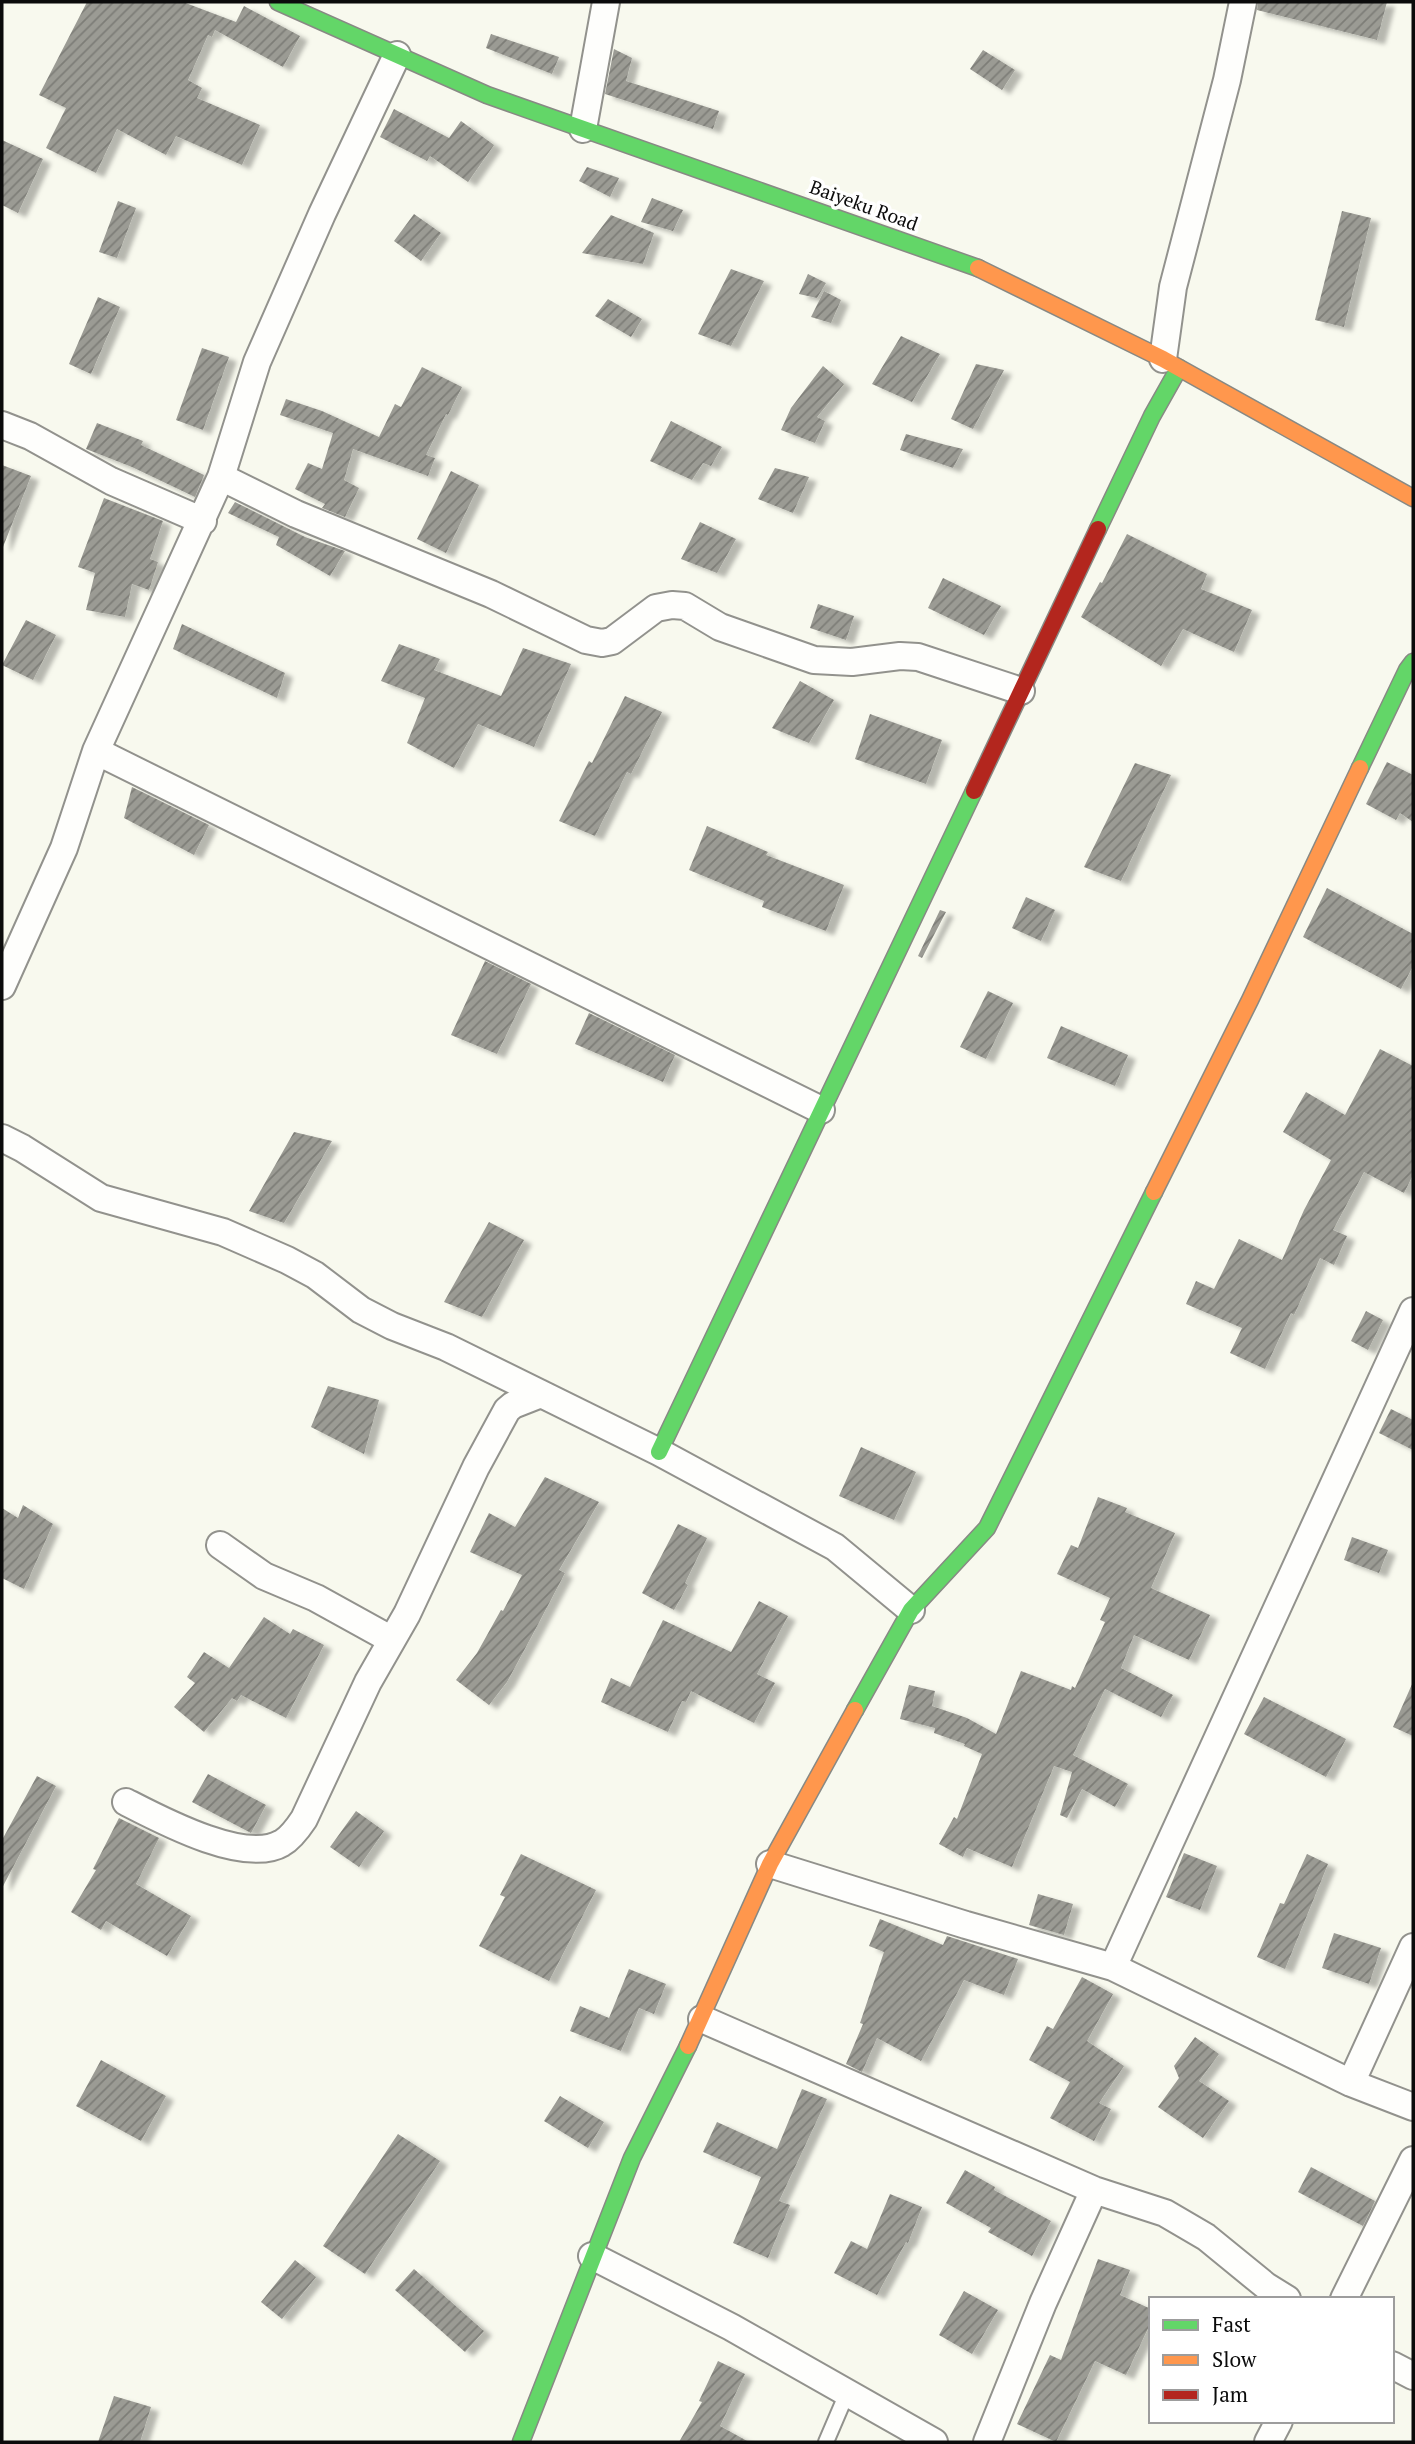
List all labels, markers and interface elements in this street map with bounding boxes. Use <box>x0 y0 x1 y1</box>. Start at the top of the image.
street label: Baiyeku Road <box>807 173 922 236</box>
legend <box>1149 2297 1394 2423</box>
text: Fast <box>1212 2310 1251 2338</box>
text: Slow <box>1212 2345 1257 2373</box>
text: Jam <box>1212 2380 1248 2408</box>

